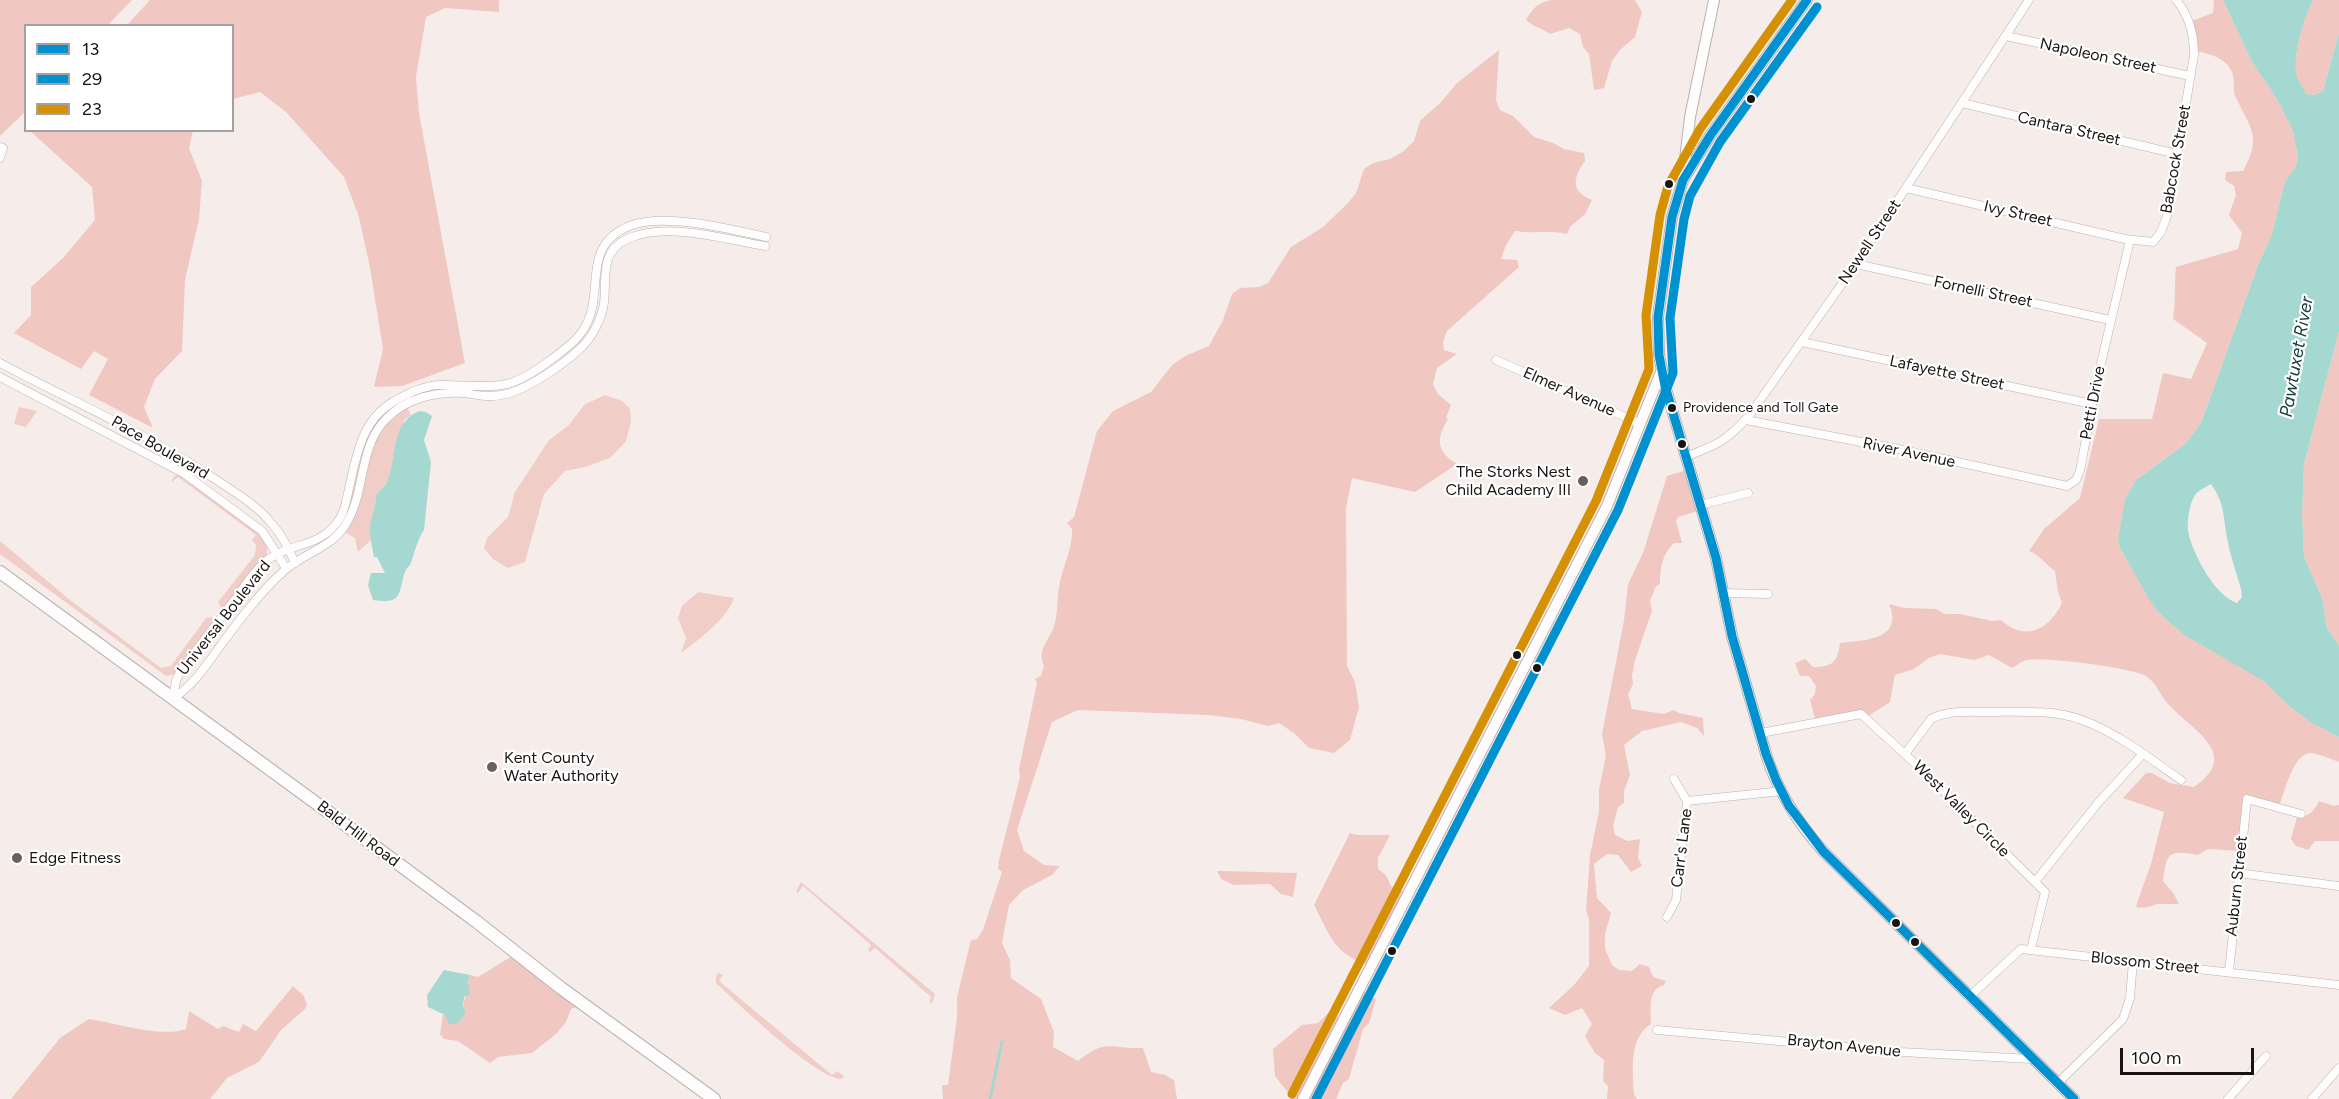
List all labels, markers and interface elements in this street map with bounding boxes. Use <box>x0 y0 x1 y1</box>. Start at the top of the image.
legend <box>24 24 234 132</box>
street label: Napoleon Street <box>2038 34 2158 78</box>
text: 13 <box>82 38 99 60</box>
text: 29 <box>82 68 102 90</box>
unlabelled marker <box>1745 93 1757 105</box>
text: 23 <box>82 98 102 120</box>
street label: Babcock Street <box>2157 103 2195 215</box>
street label: Cantara Street <box>2016 108 2122 150</box>
unlabelled marker <box>1663 178 1675 190</box>
street label: Newell Street <box>1835 196 1905 288</box>
street label: Ivy Street <box>1982 197 2054 231</box>
street label: Fornelli Street <box>1932 272 2034 312</box>
water label: Pawtuxet River <box>2276 295 2318 419</box>
street label: Lafayette Street <box>1888 351 2006 395</box>
street label: Elmer Avenue <box>1520 363 1618 421</box>
street label: Petti Drive <box>2076 365 2110 441</box>
place label: Providence and Toll Gate <box>1683 400 1838 416</box>
marker: Providence and Toll Gate <box>1666 402 1678 414</box>
street label: Pace Boulevard <box>108 412 212 484</box>
street label: River Avenue <box>1861 434 1957 472</box>
unlabelled marker <box>1676 438 1688 450</box>
place label: The Storks Nest Child Academy III <box>1445 462 1571 500</box>
marker: The Storks Nest Child Academy III <box>1576 474 1590 488</box>
street label: Universal Boulevard <box>173 557 275 679</box>
unlabelled marker <box>1511 649 1523 661</box>
unlabelled marker <box>1531 662 1543 674</box>
place label: Kent County Water Authority <box>504 748 619 786</box>
street label: West Valley Circle <box>1909 757 2013 861</box>
marker: Kent County Water Authority <box>485 760 499 774</box>
street label: Bald Hill Road <box>313 797 403 871</box>
street label: Carr's Lane <box>1668 807 1696 889</box>
street label: Auburn Street <box>2222 835 2252 937</box>
place label: Edge Fitness <box>29 848 121 868</box>
marker: Edge Fitness <box>10 851 24 865</box>
unlabelled marker <box>1890 917 1902 929</box>
unlabelled marker <box>1909 936 1921 948</box>
unlabelled marker <box>1386 945 1398 957</box>
street label: Blossom Street <box>2090 948 2200 978</box>
street label: Brayton Avenue <box>1786 1030 1902 1062</box>
scale bar <box>2123 1036 2256 1074</box>
text: 100 m <box>2131 1047 2181 1069</box>

